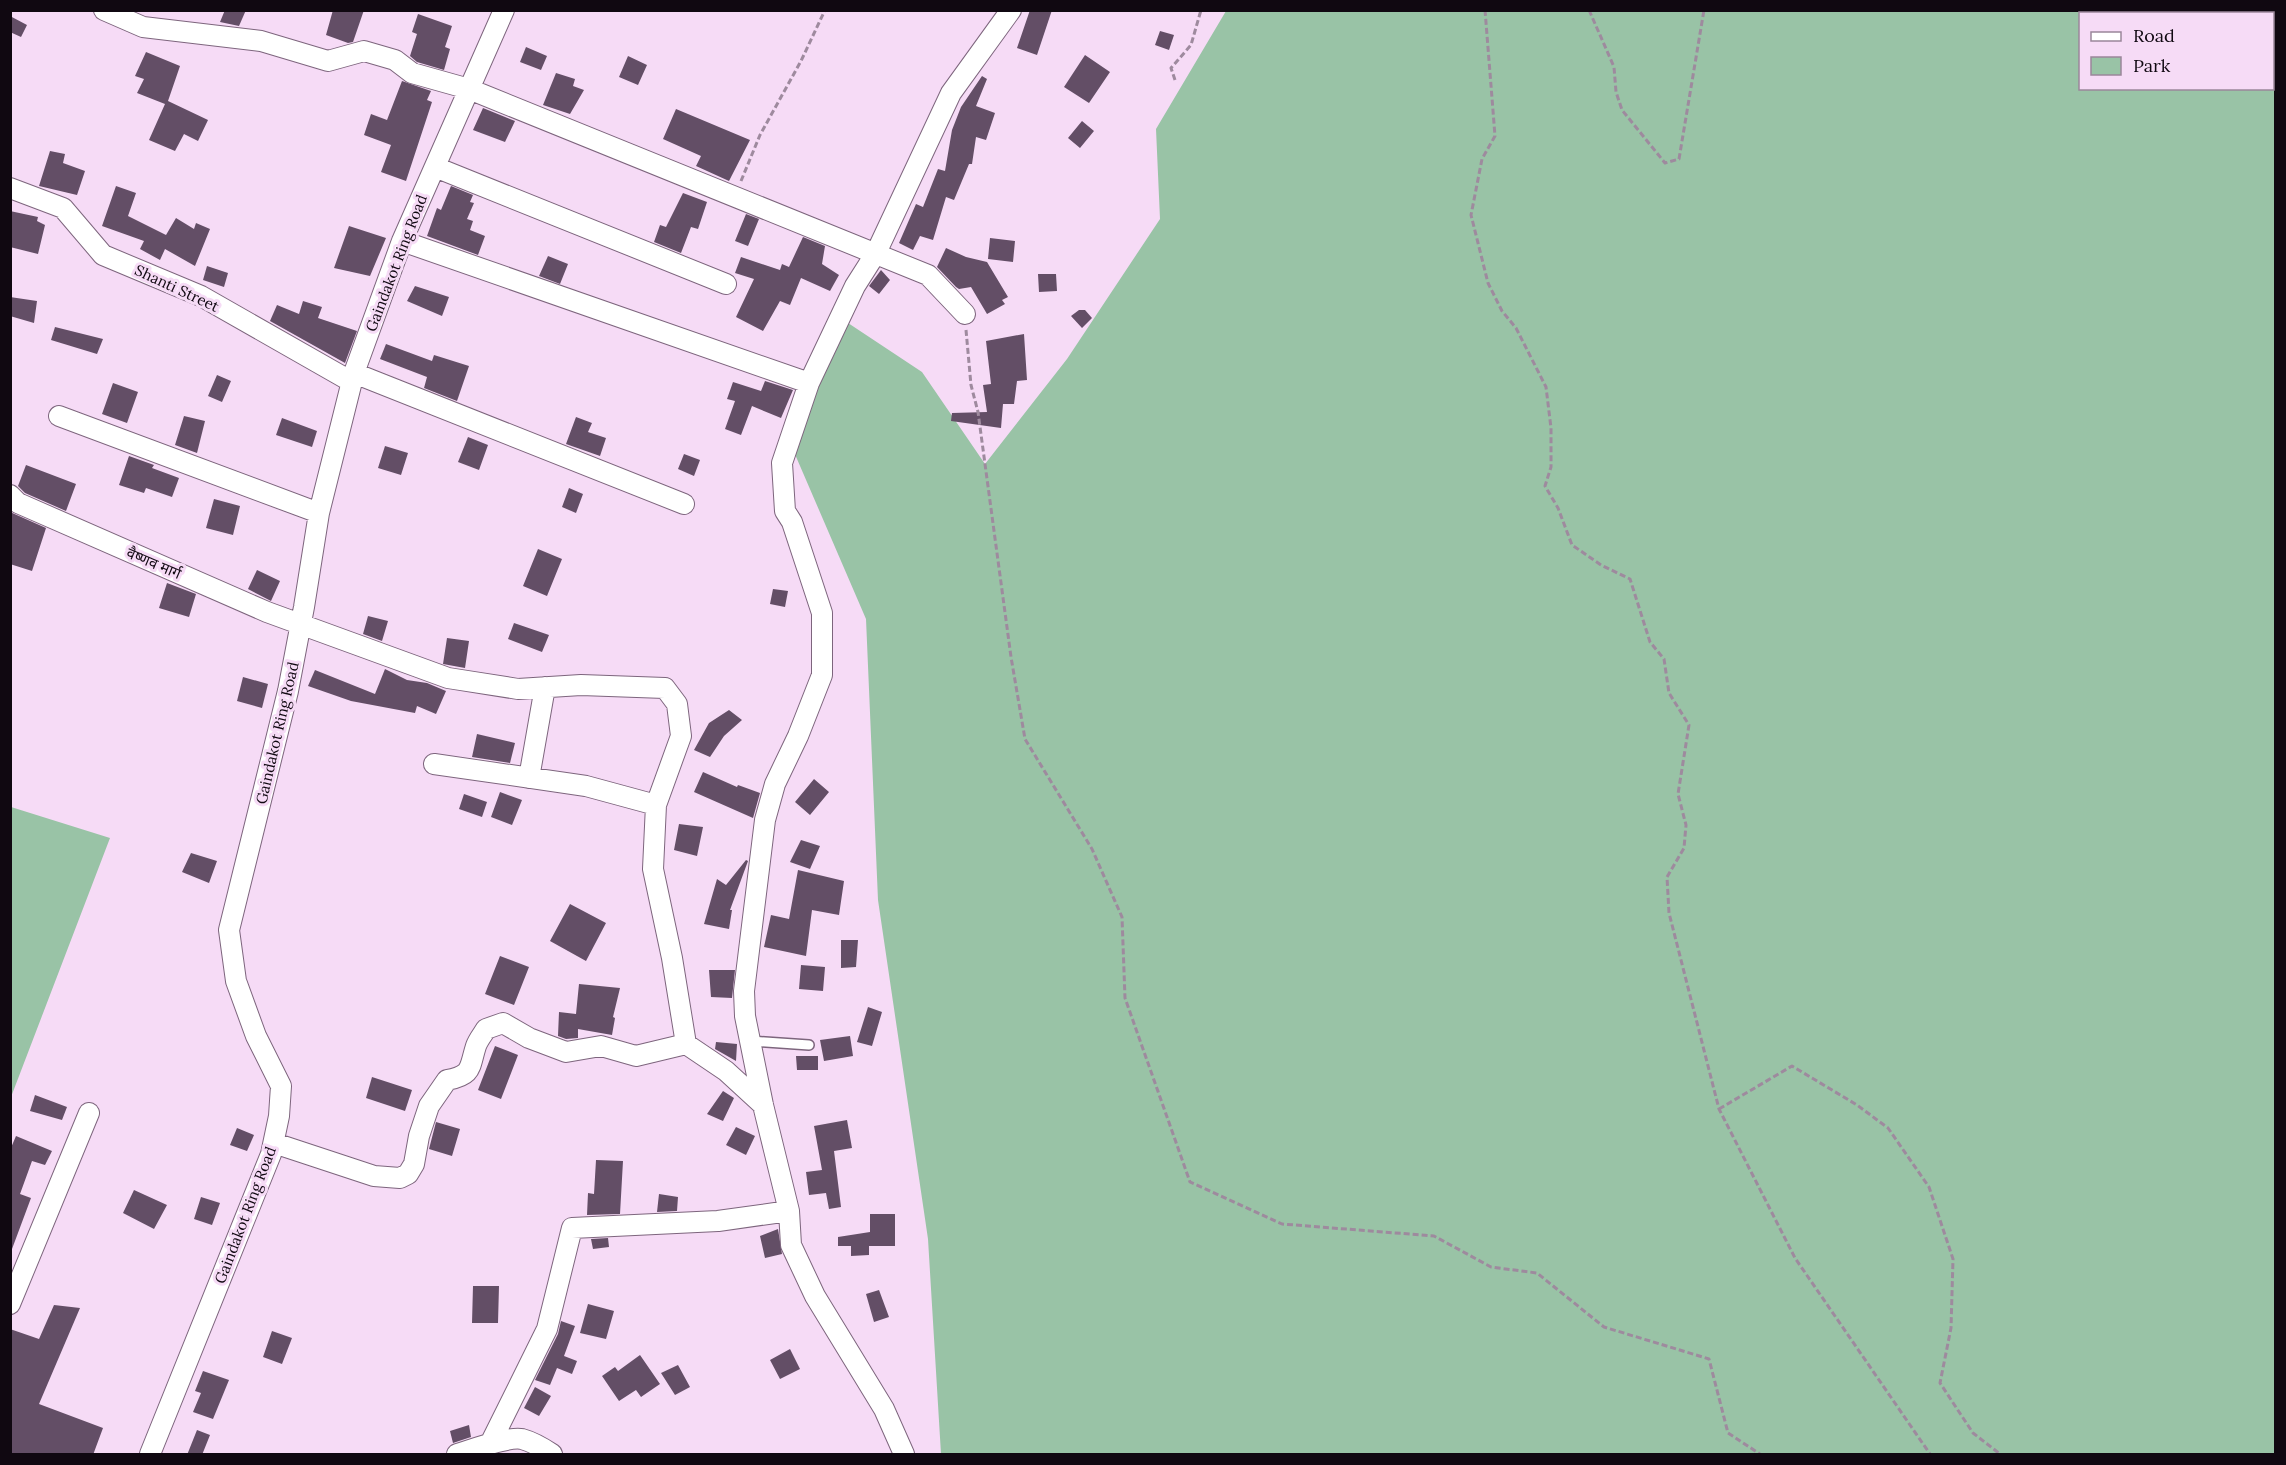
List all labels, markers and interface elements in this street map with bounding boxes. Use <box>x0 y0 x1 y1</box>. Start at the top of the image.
legend <box>2079 12 2274 90</box>
text: Road <box>2133 24 2175 47</box>
text: Park <box>2133 54 2171 77</box>
street label: Gaindakot Ring Road <box>361 192 431 334</box>
street label: Shanti Street <box>132 260 222 316</box>
street label: वैष्णव मार्ग <box>124 543 185 583</box>
street label: Gaindakot Ring Road <box>251 660 303 806</box>
street label: Gaindakot Ring Road <box>210 1144 280 1286</box>

